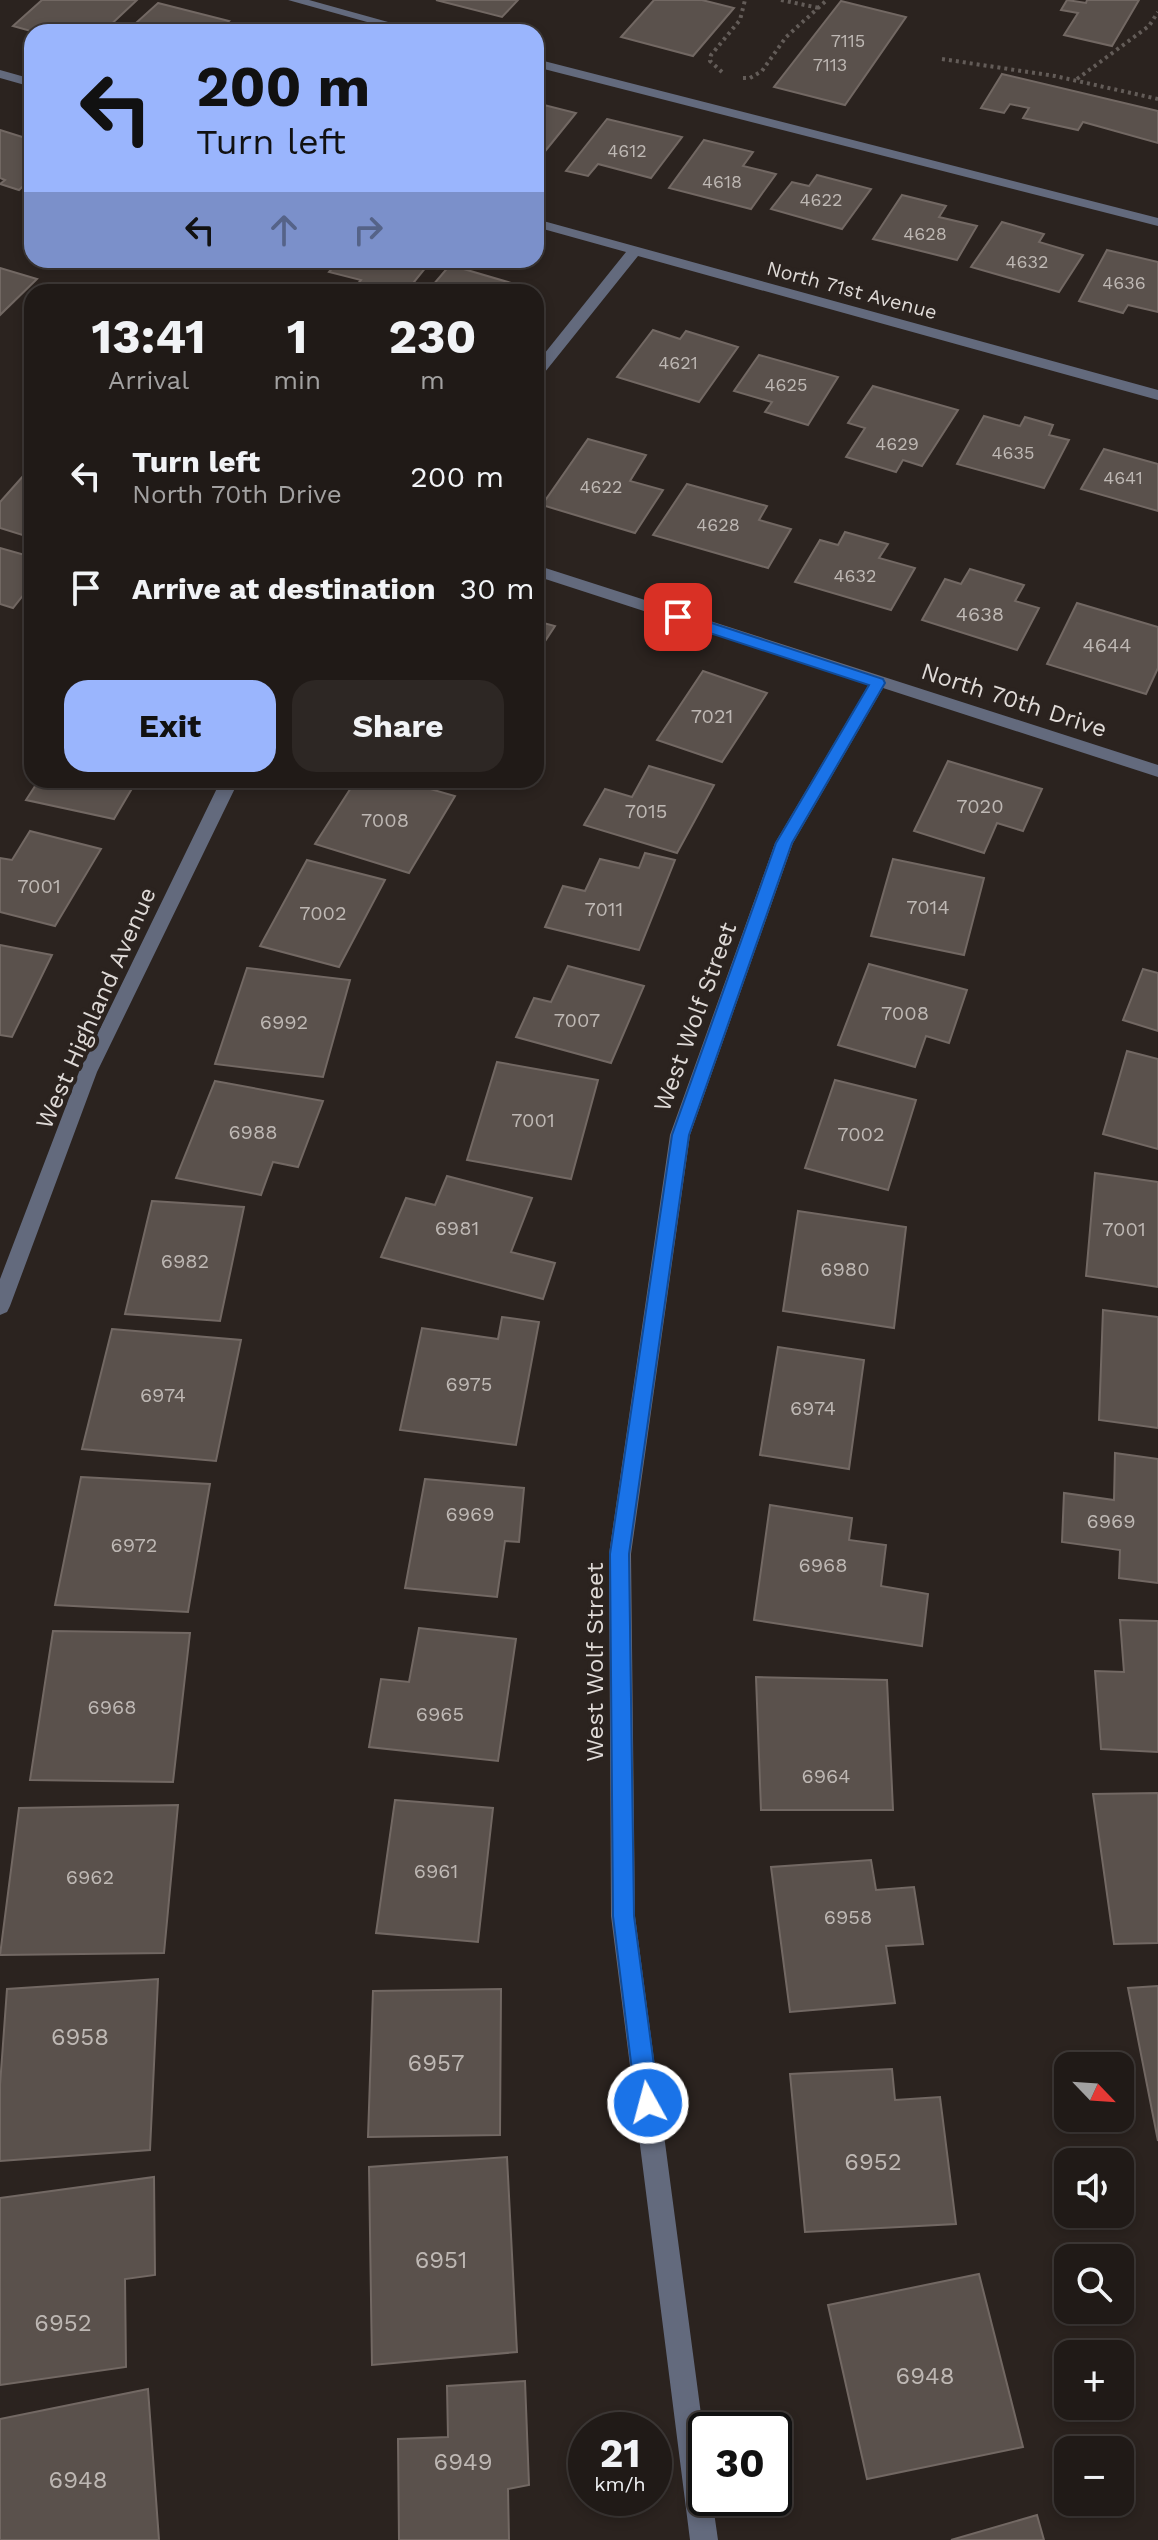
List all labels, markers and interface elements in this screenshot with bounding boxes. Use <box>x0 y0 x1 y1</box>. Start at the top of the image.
house number: 7115 <box>831 30 865 51</box>
text: 200 m <box>196 54 370 120</box>
house number: 7113 <box>813 54 847 75</box>
icon: left <box>64 56 168 160</box>
text: Turn left <box>196 121 346 163</box>
house number: 4612 <box>607 140 647 161</box>
house number: 4618 <box>702 171 742 192</box>
house number: 4622 <box>800 189 842 210</box>
icon: left <box>178 208 222 252</box>
icon: ahead <box>262 208 306 252</box>
icon: right <box>346 208 390 252</box>
house number: 4628 <box>903 223 947 244</box>
house number: 4632 <box>1006 251 1048 272</box>
street label: North 71st Avenue <box>764 256 940 324</box>
house number: 4636 <box>1102 272 1146 293</box>
text: 13:41 <box>92 308 206 365</box>
text: 1 <box>287 308 307 365</box>
text: 230 <box>388 308 476 365</box>
house number: 4621 <box>658 352 698 373</box>
text: Arrival <box>108 365 189 395</box>
text: min <box>273 365 321 395</box>
text: m <box>420 365 445 395</box>
house number: 4625 <box>765 374 807 395</box>
house number: 4629 <box>875 433 919 454</box>
house number: 4635 <box>992 442 1034 463</box>
text: Turn left <box>132 444 260 479</box>
icon: left <box>64 454 108 498</box>
text: 200 m <box>410 459 504 494</box>
house number: 4641 <box>1103 467 1143 488</box>
house number: 4622 <box>580 476 622 497</box>
text: North 70th Drive <box>132 479 342 509</box>
house number: 4628 <box>696 514 740 535</box>
house number: 4632 <box>834 565 876 586</box>
icon: arrive <box>64 566 108 610</box>
text: Arrive at destination <box>132 571 436 606</box>
text: 30 m <box>460 571 535 606</box>
pin <box>644 583 712 651</box>
icon: arrive <box>656 595 700 639</box>
house number: 4638 <box>956 602 1004 626</box>
house number: 4644 <box>1083 633 1131 657</box>
street label: North 70th Drive <box>918 657 1110 743</box>
button: Exit <box>64 680 276 772</box>
button: Share <box>292 680 504 772</box>
house number: 7021 <box>691 704 733 728</box>
house number: 7020 <box>956 794 1004 818</box>
house number: 7015 <box>625 799 667 823</box>
house number: 7008 <box>361 808 409 832</box>
house number: 7001 <box>17 874 61 898</box>
street label: West Highland Avenue <box>30 883 162 1133</box>
house number: 7014 <box>906 895 950 919</box>
house number: 7011 <box>585 897 623 921</box>
house number: 7002 <box>299 901 347 925</box>
street label: West Wolf Street <box>648 919 742 1115</box>
house number: 7008 <box>881 1001 929 1025</box>
house number: 7007 <box>554 1008 600 1032</box>
house number: 6992 <box>260 1010 308 1034</box>
house number: 7001 <box>511 1108 555 1132</box>
house number: 6988 <box>228 1120 278 1144</box>
house number: 7002 <box>837 1122 885 1146</box>
house number: 6981 <box>435 1216 479 1240</box>
house number: 7001 <box>1102 1217 1146 1241</box>
house number: 6982 <box>161 1249 209 1273</box>
house number: 6980 <box>820 1257 870 1281</box>
house number: 6975 <box>446 1372 492 1396</box>
house number: 6974 <box>140 1383 186 1407</box>
house number: 6974 <box>790 1396 836 1420</box>
house number: 6969 <box>446 1502 495 1526</box>
house number: 6969 <box>1087 1509 1136 1533</box>
house number: 6972 <box>111 1533 157 1557</box>
house number: 6968 <box>799 1553 847 1577</box>
street label: West Wolf Street <box>581 1562 609 1762</box>
house number: 6968 <box>88 1695 136 1719</box>
house number: 6965 <box>416 1702 464 1726</box>
house number: 6964 <box>802 1764 850 1788</box>
house number: 6961 <box>414 1859 458 1883</box>
house number: 6962 <box>66 1865 114 1889</box>
house number: 6958 <box>824 1905 872 1929</box>
house number: 6958 <box>51 2023 109 2051</box>
house number: 6957 <box>408 2049 464 2077</box>
north arrow <box>1054 2052 1134 2132</box>
map controls <box>1054 2052 1134 2516</box>
position arrow <box>606 2061 690 2145</box>
house number: 6952 <box>844 2148 902 2176</box>
button: sound <box>1054 2148 1134 2228</box>
button: search <box>1054 2244 1134 2324</box>
house number: 6951 <box>415 2246 467 2274</box>
house number: 6952 <box>34 2309 92 2337</box>
button: + <box>1054 2340 1134 2420</box>
house number: 6948 <box>896 2362 954 2390</box>
speed limit sign: 30 <box>688 2412 792 2516</box>
text: 21 <box>599 2430 641 2477</box>
button: − <box>1054 2436 1134 2516</box>
house number: 6949 <box>434 2448 492 2476</box>
house number: 6948 <box>49 2466 107 2494</box>
text: km/h <box>594 2472 646 2496</box>

